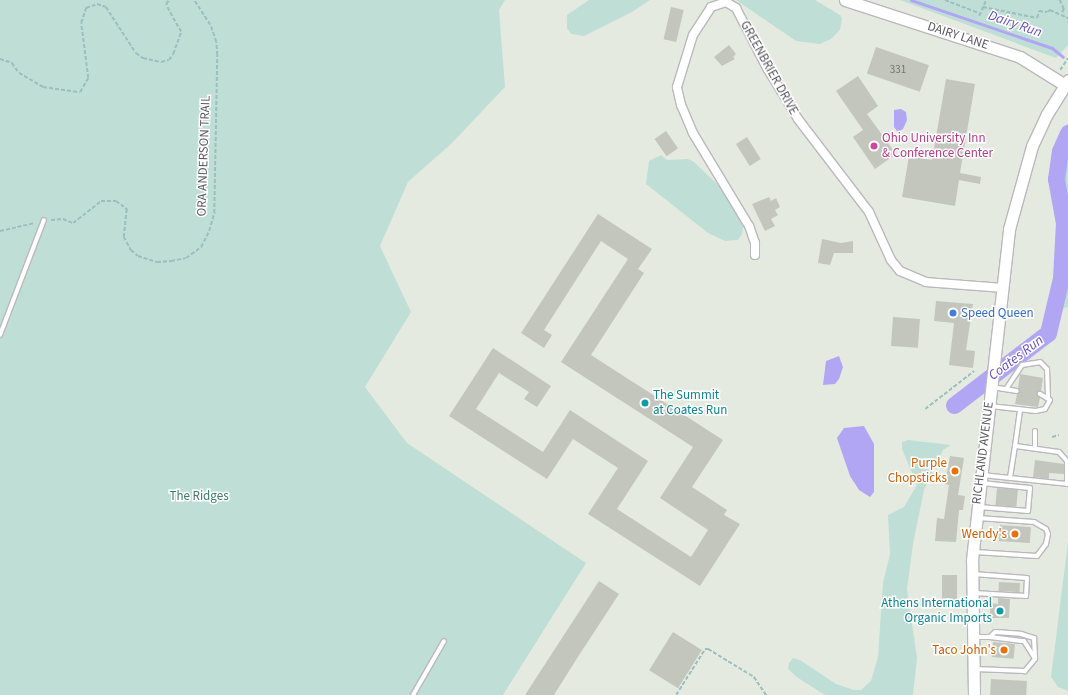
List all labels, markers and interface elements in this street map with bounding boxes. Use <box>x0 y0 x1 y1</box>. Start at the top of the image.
water label: Dairy Run <box>986 7 1044 41</box>
street label: GREENBRIER DRIVE <box>737 18 801 118</box>
street label: DAIRY LANE <box>926 19 990 53</box>
house number: 331 <box>890 63 906 77</box>
street label: ORA ANDERSON TRAIL <box>194 95 214 217</box>
place label: Ohio University Inn & Conference Center <box>882 131 993 162</box>
marker: Ohio University Inn & Conference Center <box>869 141 879 151</box>
place label: Speed Queen <box>961 305 1034 321</box>
marker: Speed Queen <box>948 308 958 318</box>
water label: Coates Run <box>985 332 1047 384</box>
place label: The Summit at Coates Run <box>653 388 727 419</box>
marker: The Summit at Coates Run <box>640 398 650 408</box>
street label: RICHLAND AVENUE <box>969 401 997 505</box>
place label: Purple Chopsticks <box>888 456 947 487</box>
marker: Purple Chopsticks <box>950 466 960 476</box>
park label: The Ridges <box>169 488 229 504</box>
place label: Wendy's <box>962 526 1007 542</box>
marker: Wendy's <box>1010 529 1020 539</box>
place label: Athens International Organic Imports <box>881 596 992 627</box>
marker: Athens International Organic Imports <box>995 606 1005 616</box>
place label: Taco John's <box>932 642 996 658</box>
marker: Taco John's <box>999 645 1009 655</box>

